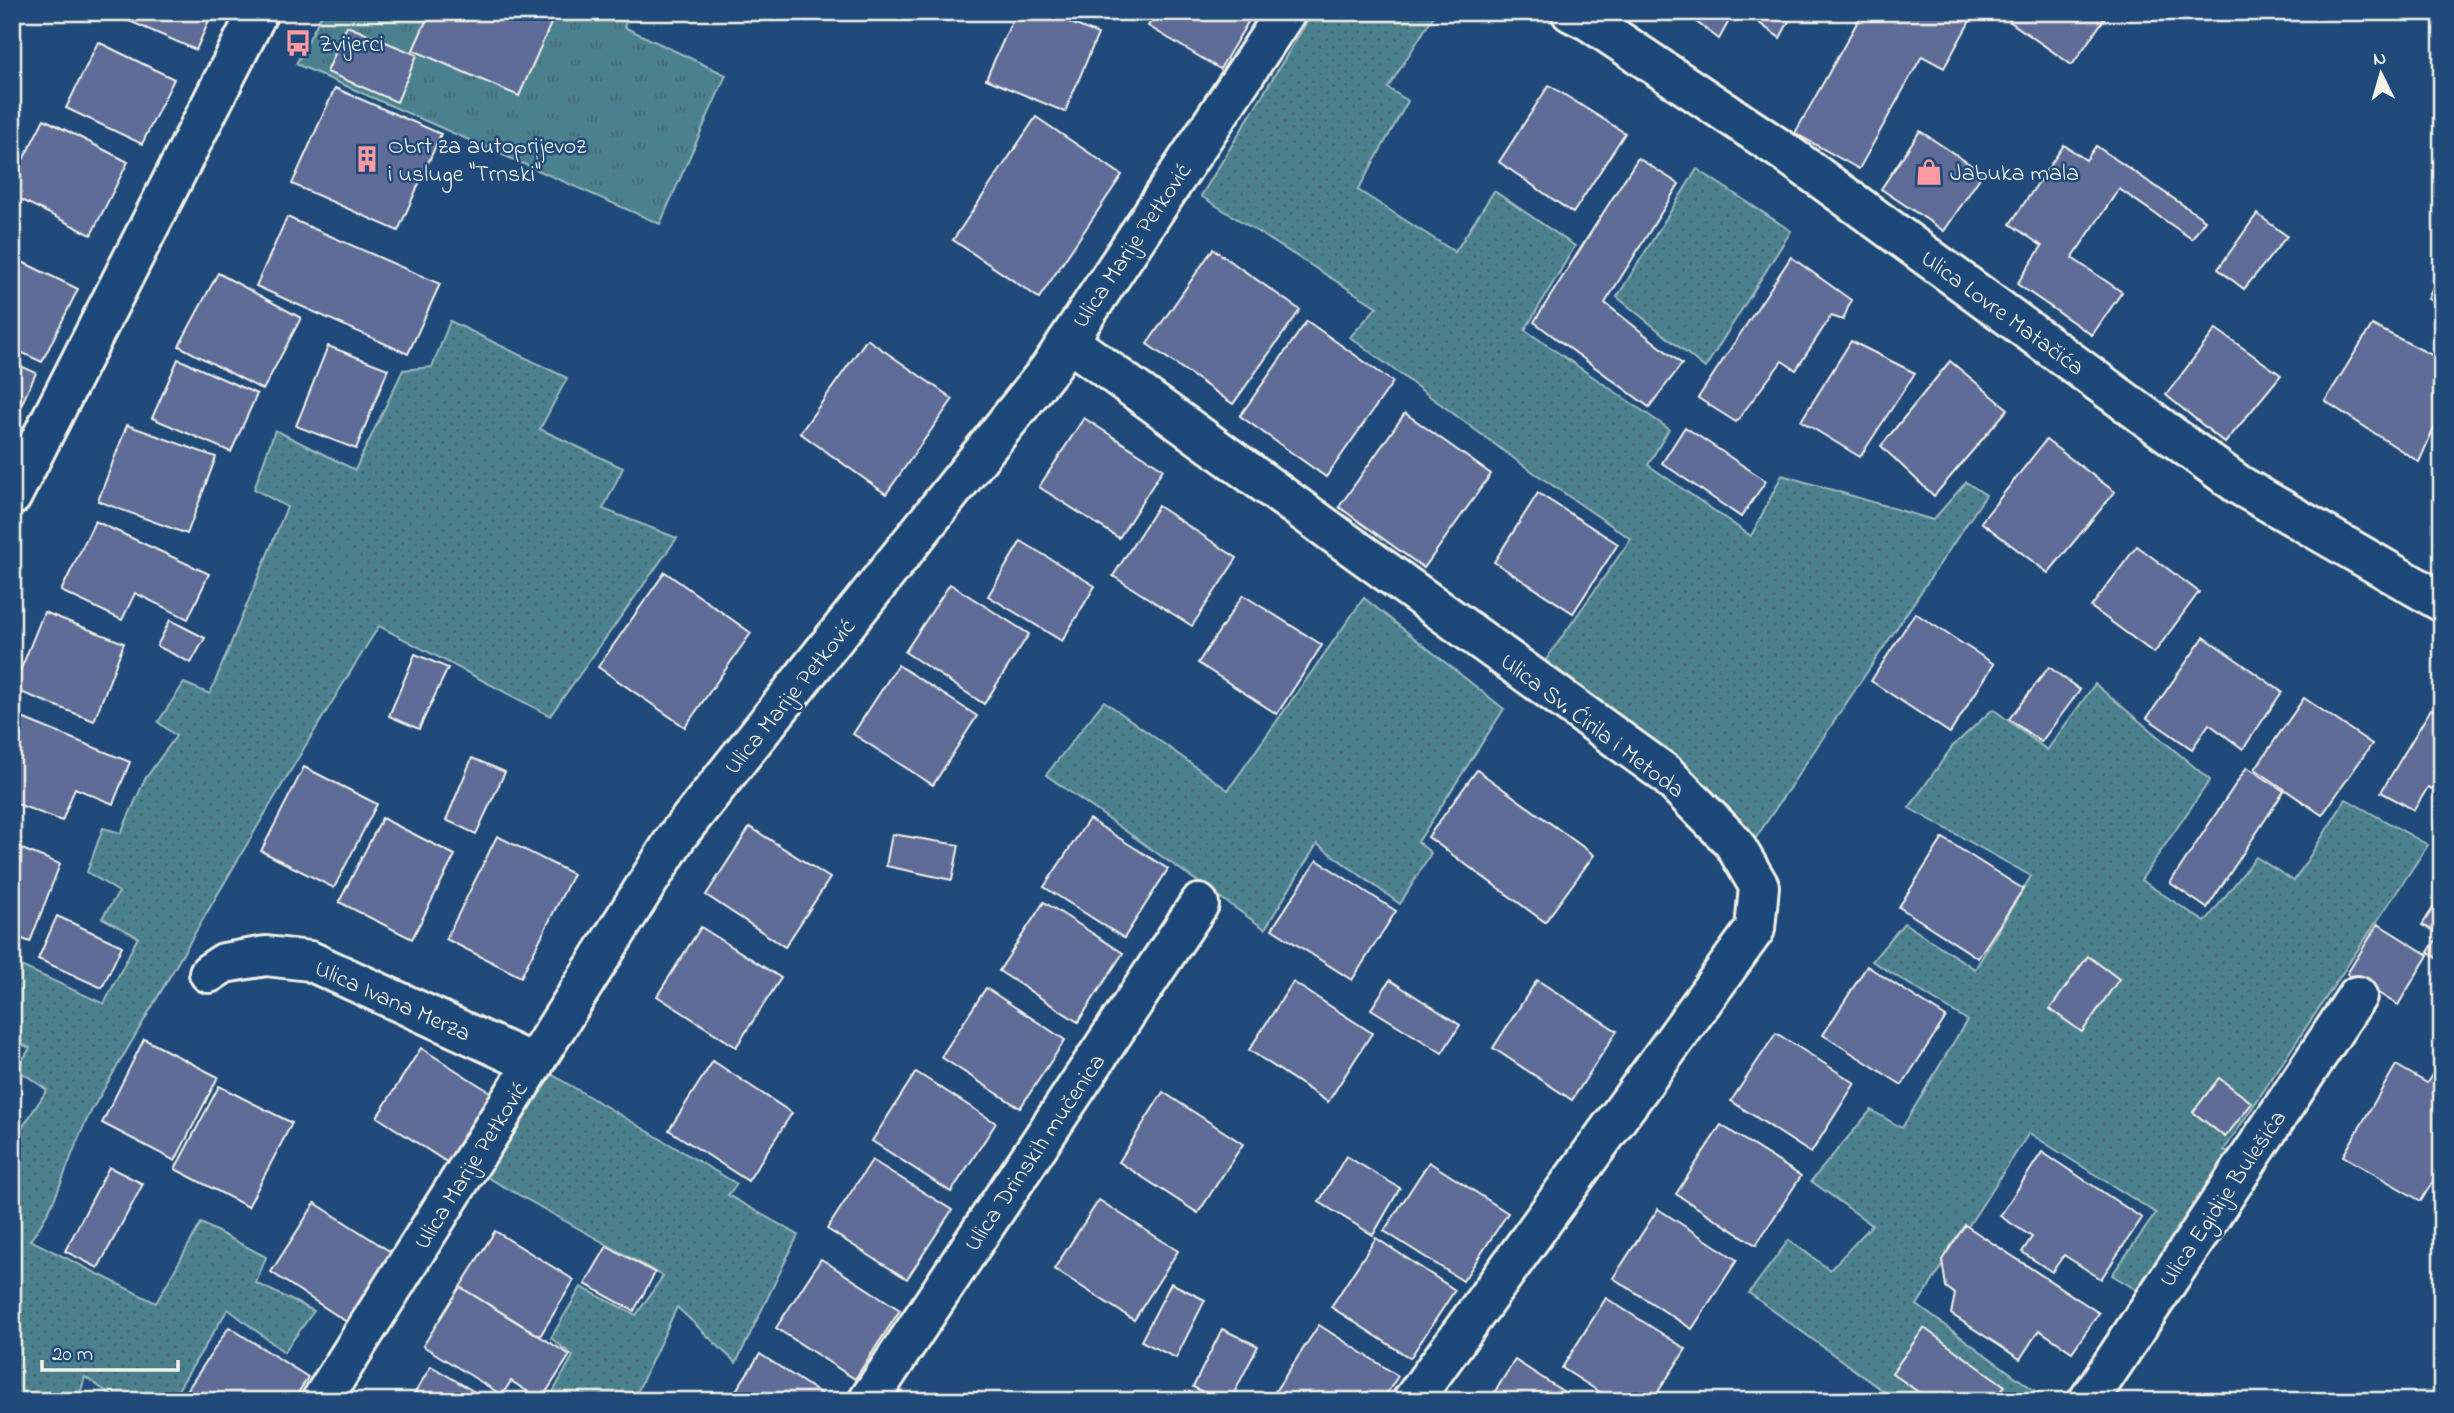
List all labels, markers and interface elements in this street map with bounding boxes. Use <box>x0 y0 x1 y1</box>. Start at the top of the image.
bus stop icon: Zvijerci <box>283 28 313 58</box>
place label: Zvijerci <box>319 28 384 63</box>
north arrow <box>2346 38 2416 108</box>
text: N <box>2372 46 2387 74</box>
place label: Obrt za autoprijevoz i usluge "Trnski" <box>388 130 587 193</box>
building icon: Obrt za autoprijevoz i usluge "Trnski" <box>352 144 382 174</box>
street label: Ulica Marije Petković <box>1065 157 1202 336</box>
shop icon: Jabuka mala <box>1914 157 1944 187</box>
place label: Jabuka mala <box>1950 157 2079 192</box>
street label: Ulica Lovre Matačića <box>1912 243 2091 386</box>
street label: Ulica Marije Petković <box>717 612 865 783</box>
street label: Ulica Sv. Ćirila i Metoda <box>1492 646 1691 808</box>
street label: Ulica Ivana Merza <box>308 952 476 1052</box>
street label: Ulica Drinskih mučenica <box>957 1047 1116 1259</box>
street label: Ulica Marije Petković <box>406 1075 538 1257</box>
street label: Ulica Egidije Bulešića <box>2152 1104 2296 1295</box>
scale bar <box>42 1329 178 1373</box>
text: 20 m <box>52 1340 93 1370</box>

